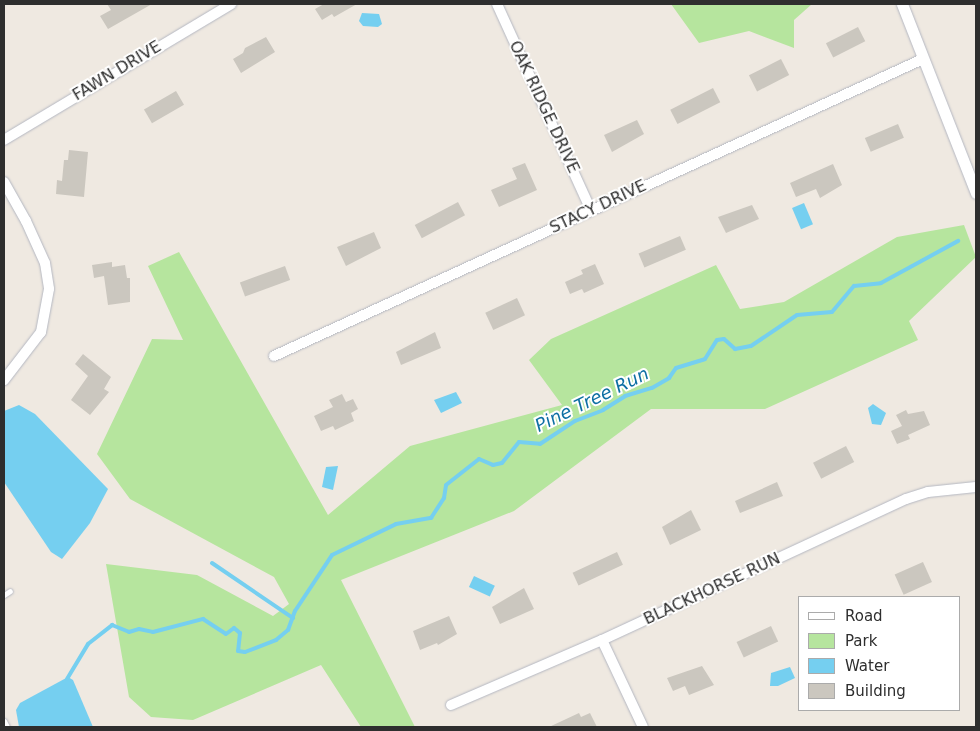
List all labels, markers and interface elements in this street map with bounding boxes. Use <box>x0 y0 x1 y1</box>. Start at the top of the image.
street label: FAWN DRIVE <box>69 37 165 105</box>
street label: OAK RIDGE DRIVE <box>505 38 583 176</box>
street label: STACY DRIVE <box>547 176 649 238</box>
water label: Pine Tree Run <box>531 363 653 437</box>
street label: BLACKHORSE RUN <box>641 549 783 629</box>
legend <box>798 596 960 711</box>
text: Road <box>845 607 883 625</box>
text: Park <box>845 632 877 650</box>
text: Water <box>845 657 889 675</box>
text: Building <box>845 682 906 700</box>

